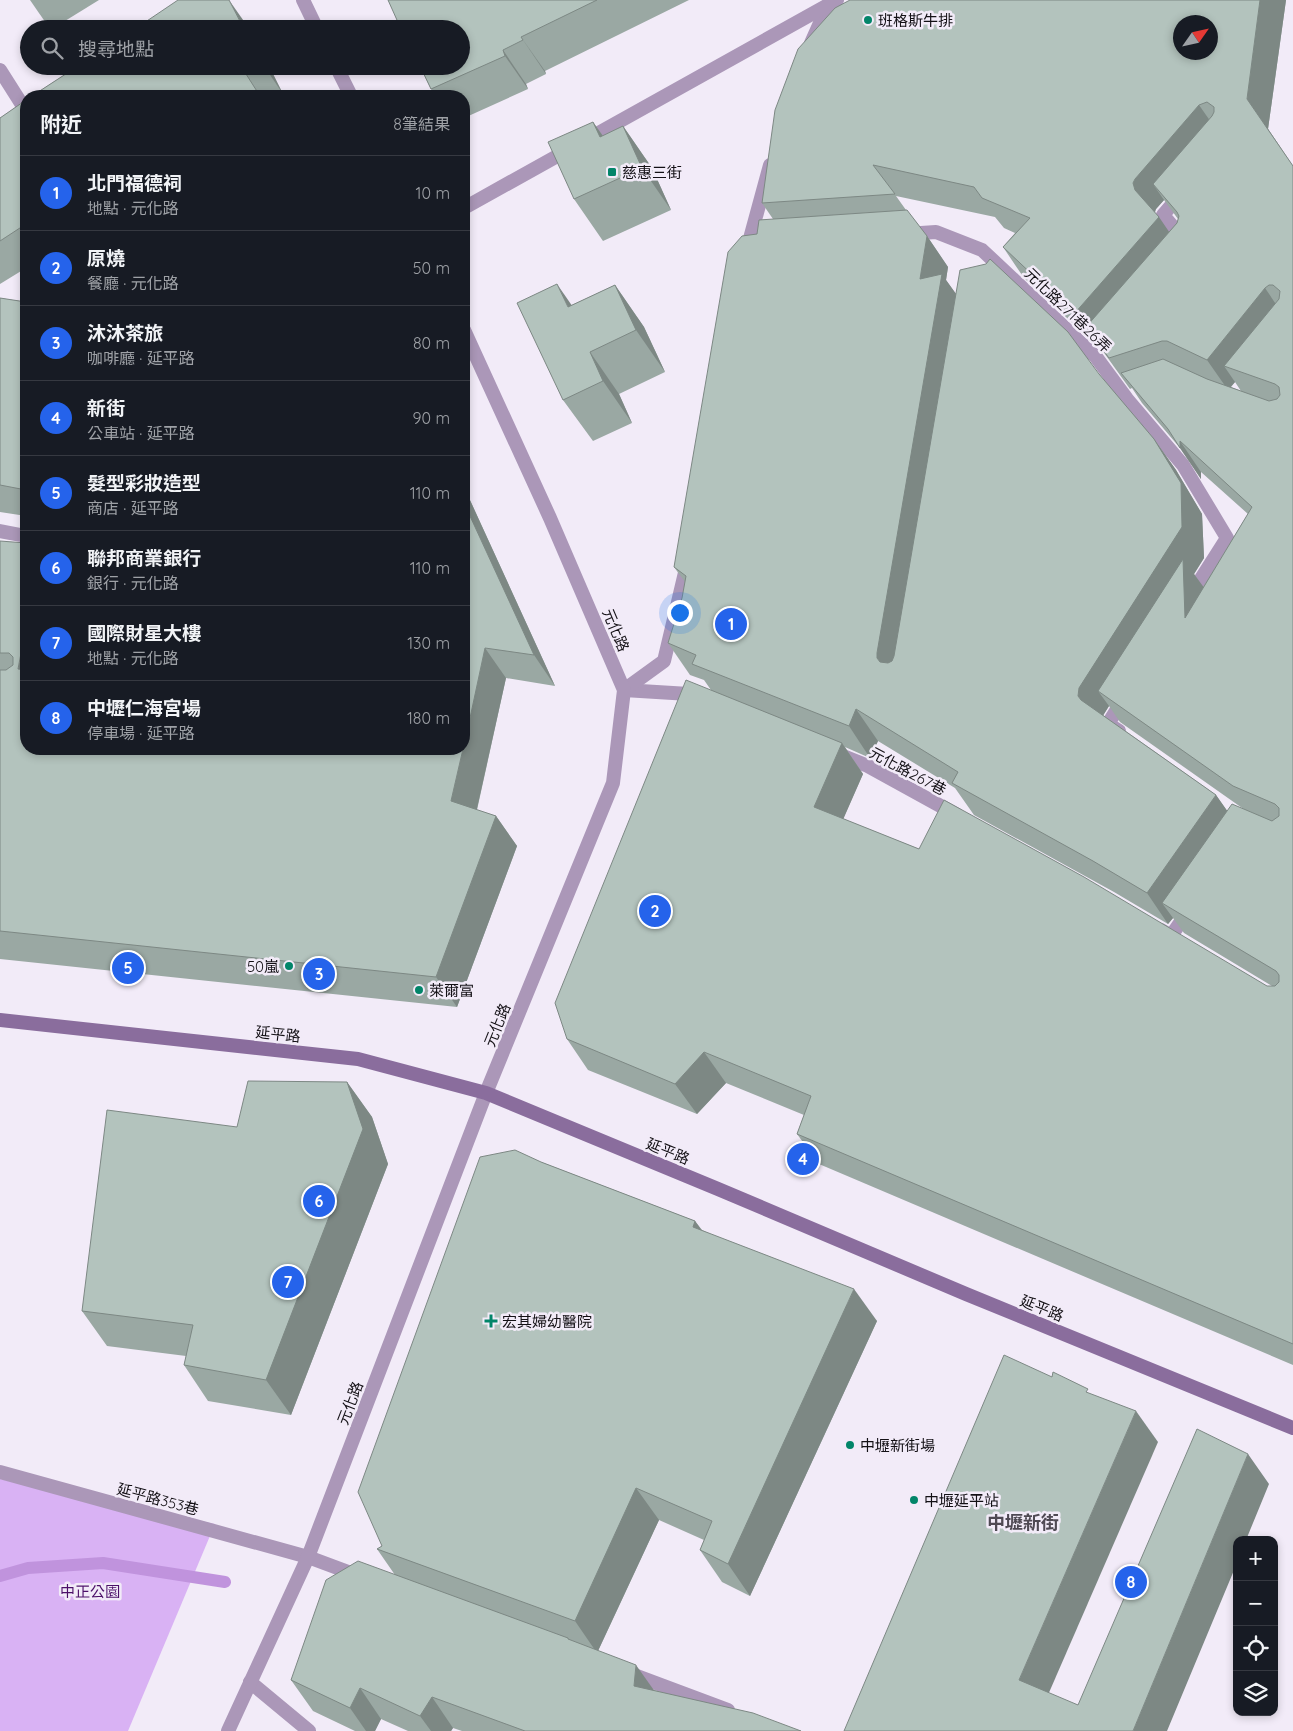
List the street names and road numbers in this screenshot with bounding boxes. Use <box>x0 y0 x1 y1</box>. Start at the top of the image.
street label: 元化路271巷26弄 <box>1021 264 1115 356</box>
street label: 元化路 <box>598 606 634 654</box>
street label: 元化路267巷 <box>866 743 950 799</box>
street label: 元化路 <box>480 1001 514 1049</box>
street label: 延平路 <box>255 1022 301 1046</box>
street label: 延平路 <box>644 1134 692 1168</box>
street label: 延平路 <box>1018 1291 1066 1325</box>
street label: 元化路 <box>333 1379 367 1427</box>
street label: 延平路353巷 <box>115 1479 201 1519</box>

